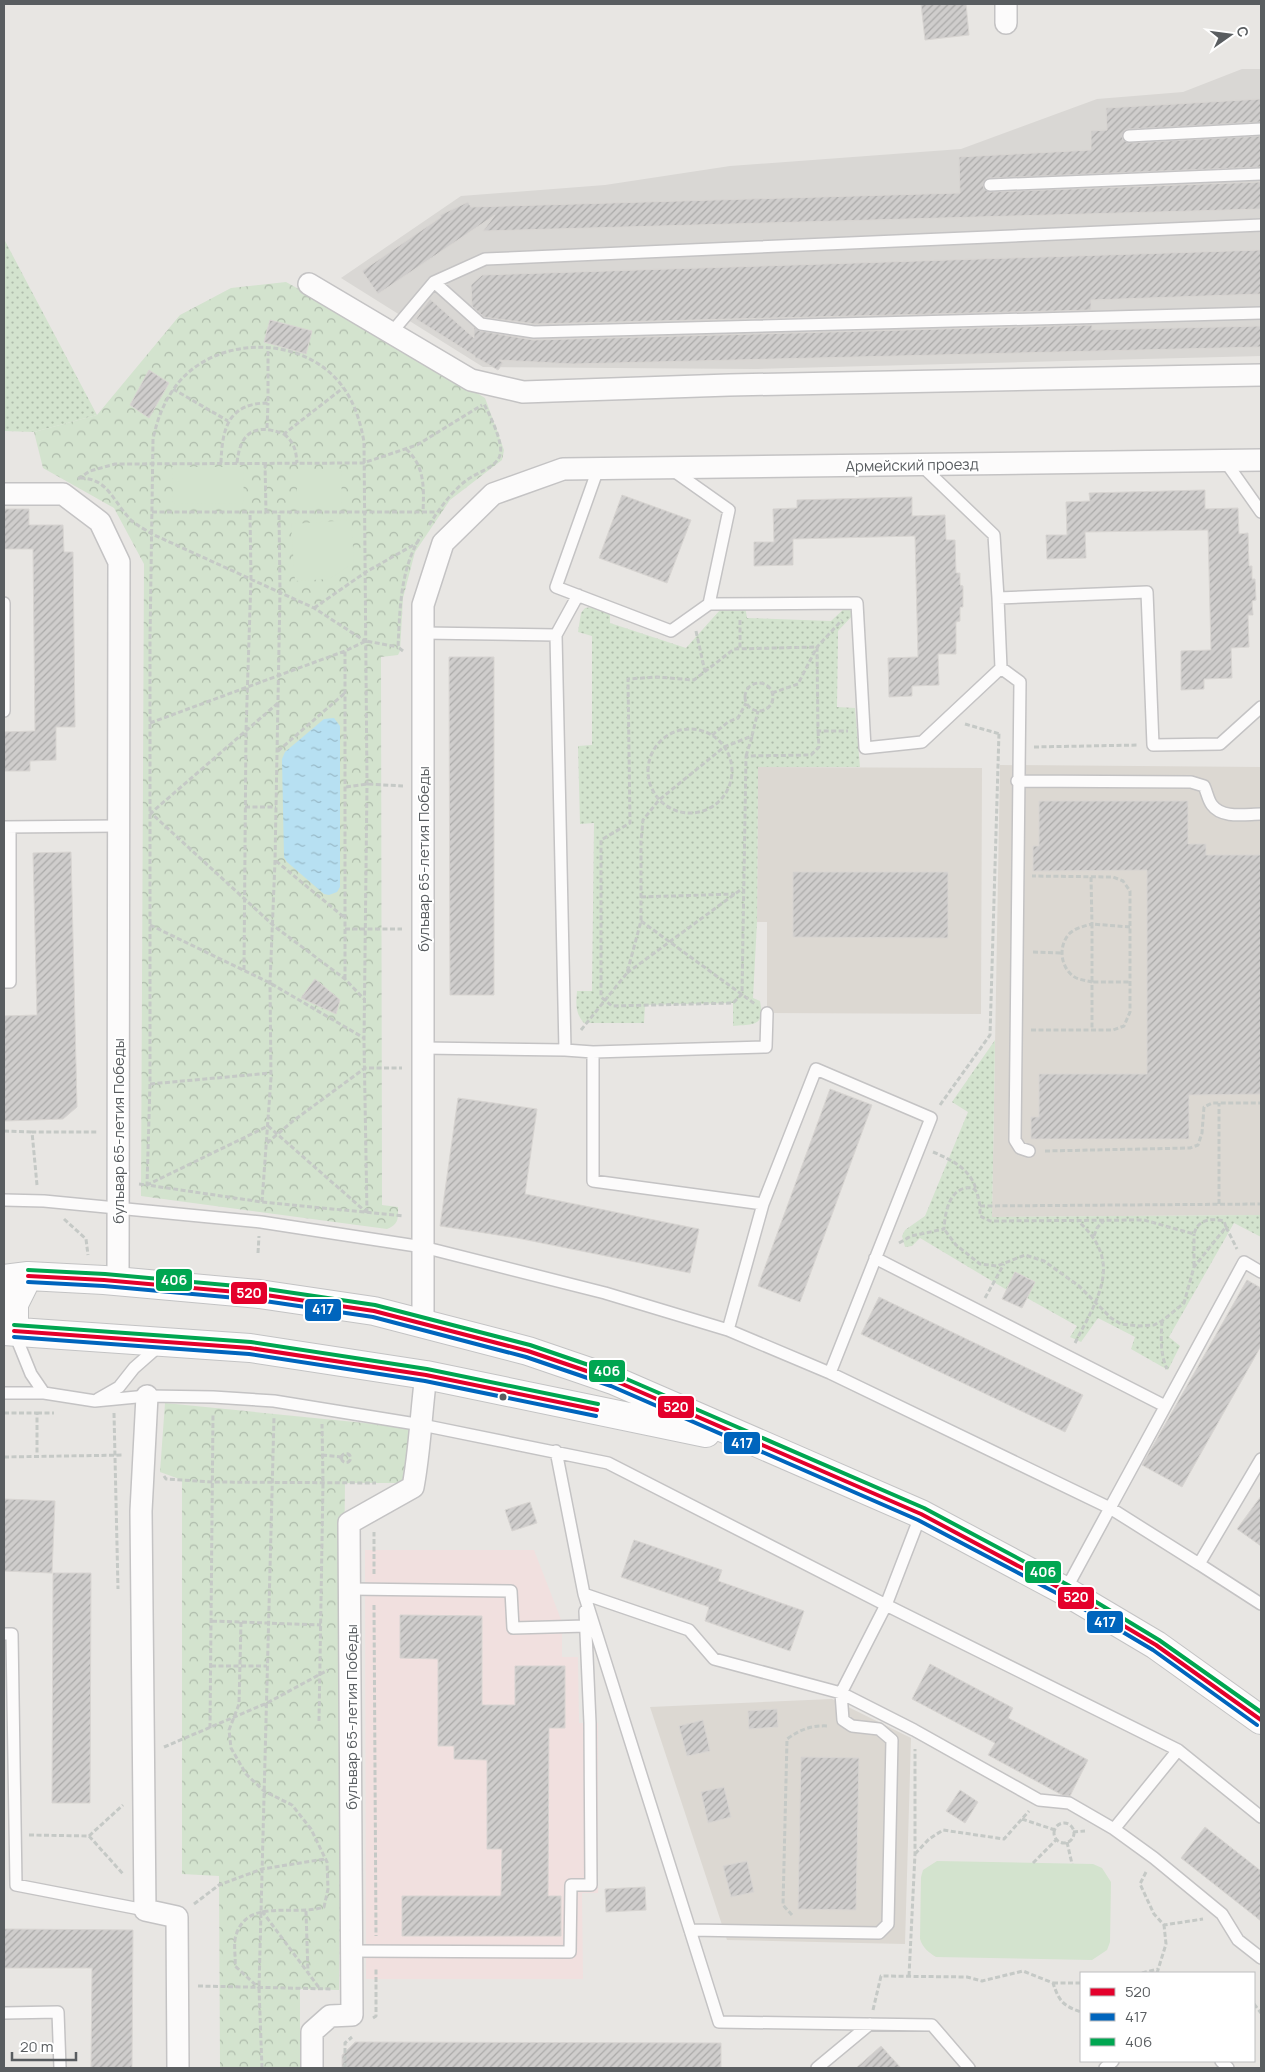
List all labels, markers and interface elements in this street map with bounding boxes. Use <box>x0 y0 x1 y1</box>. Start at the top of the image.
north arrow <box>1205 10 1255 60</box>
text: С <box>1233 24 1254 39</box>
street label: Армейский проезд <box>845 453 979 477</box>
street label: бульвар 65-летия Победы <box>413 766 434 952</box>
street label: бульвар 65-летия Победы <box>108 1038 129 1224</box>
line badge: 406 <box>155 1268 193 1292</box>
text: 406 <box>161 1270 187 1289</box>
line badge: 520 <box>230 1281 268 1305</box>
text: 520 <box>236 1283 262 1302</box>
line badge: 417 <box>304 1298 342 1322</box>
text: 417 <box>312 1299 334 1318</box>
line badge: 406 <box>588 1359 626 1383</box>
text: 406 <box>594 1361 620 1380</box>
unlabelled marker <box>498 1392 508 1402</box>
line badge: 520 <box>657 1395 695 1419</box>
text: 520 <box>663 1397 689 1416</box>
line badge: 417 <box>723 1431 761 1455</box>
text: 417 <box>731 1433 753 1452</box>
line badge: 406 <box>1024 1560 1062 1584</box>
text: 406 <box>1030 1562 1056 1581</box>
line badge: 520 <box>1057 1586 1095 1610</box>
text: 520 <box>1063 1587 1089 1606</box>
line badge: 417 <box>1086 1610 1124 1634</box>
text: 417 <box>1094 1612 1116 1631</box>
street label: бульвар 65-летия Победы <box>341 1624 362 1810</box>
legend <box>1080 1972 1255 2062</box>
text: 520 <box>1125 1981 1151 2002</box>
text: 417 <box>1125 2006 1147 2027</box>
scale bar <box>12 2030 76 2062</box>
text: 406 <box>1125 2031 1152 2052</box>
text: 20 m <box>20 2036 53 2057</box>

